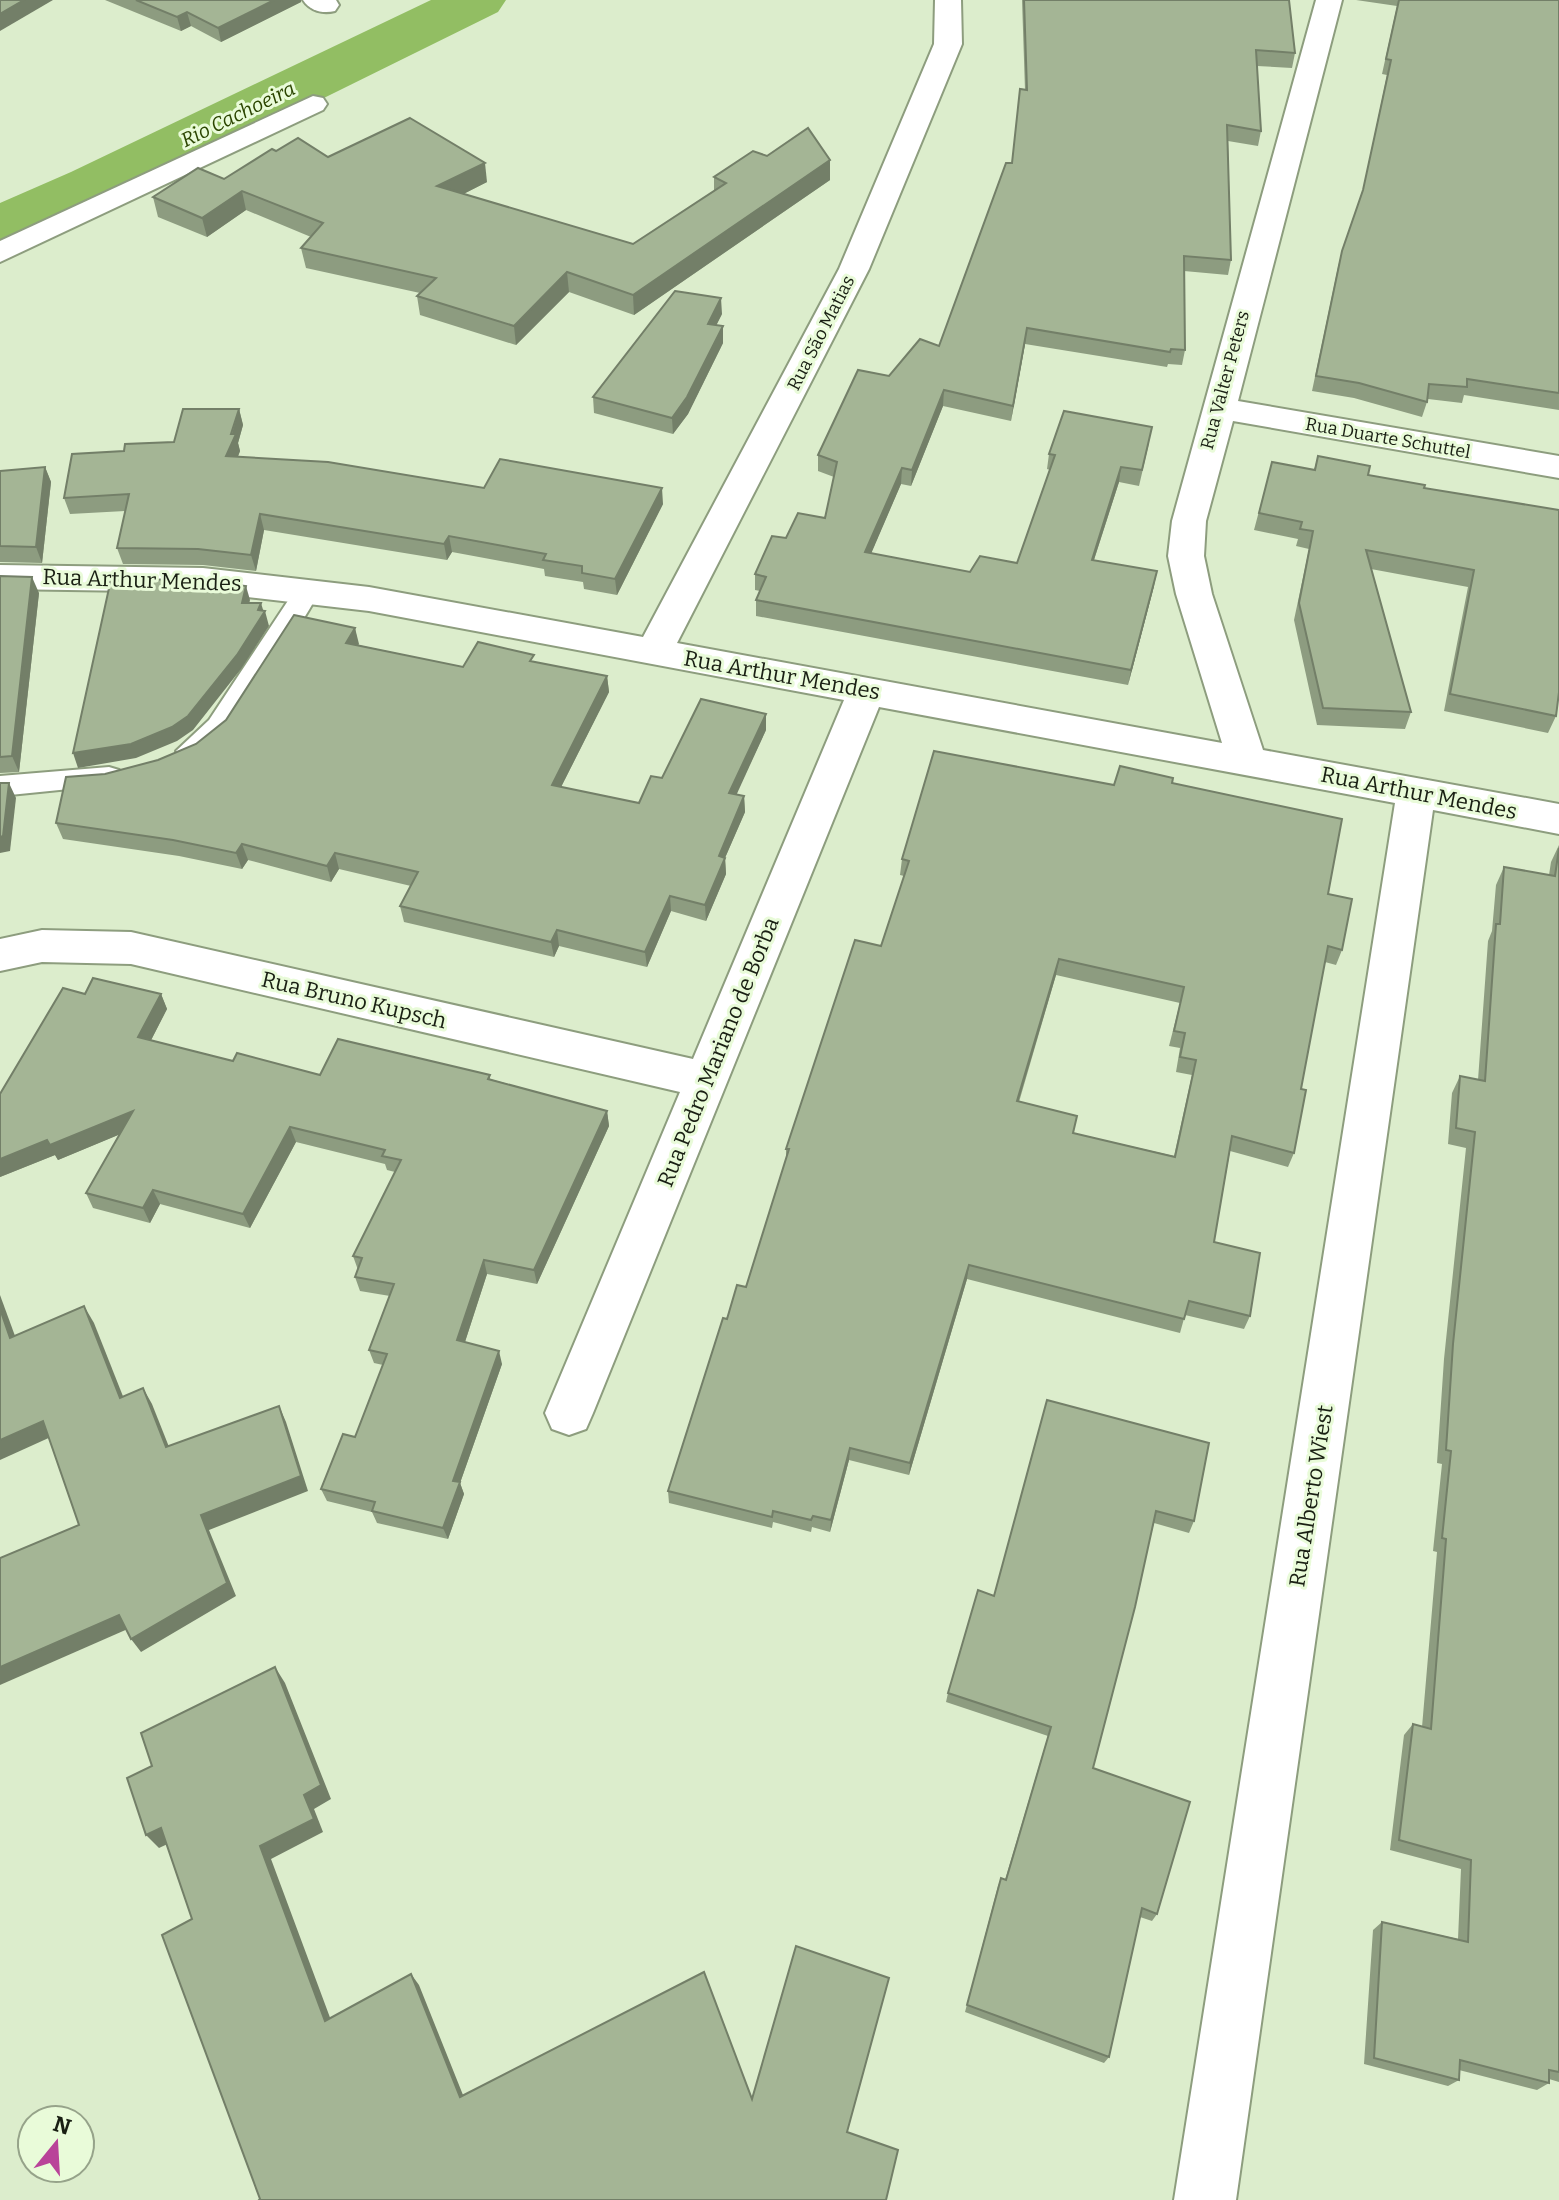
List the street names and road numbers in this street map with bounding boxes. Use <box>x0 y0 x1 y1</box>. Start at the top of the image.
street label: Rua São Matias <box>783 272 859 394</box>
street label: Rua Valter Peters <box>1196 308 1254 452</box>
street label: Rua Duarte Schuttel <box>1304 413 1472 463</box>
street label: Rua Arthur Mendes <box>42 563 242 597</box>
street label: Rua Arthur Mendes <box>682 644 882 706</box>
street label: Rua Arthur Mendes <box>1319 761 1519 825</box>
street label: Rua Pedro Mariano de Borba <box>651 913 785 1191</box>
street label: Rua Bruno Kupsch <box>259 966 449 1034</box>
street label: Rua Alberto Wiest <box>1283 1403 1339 1589</box>

